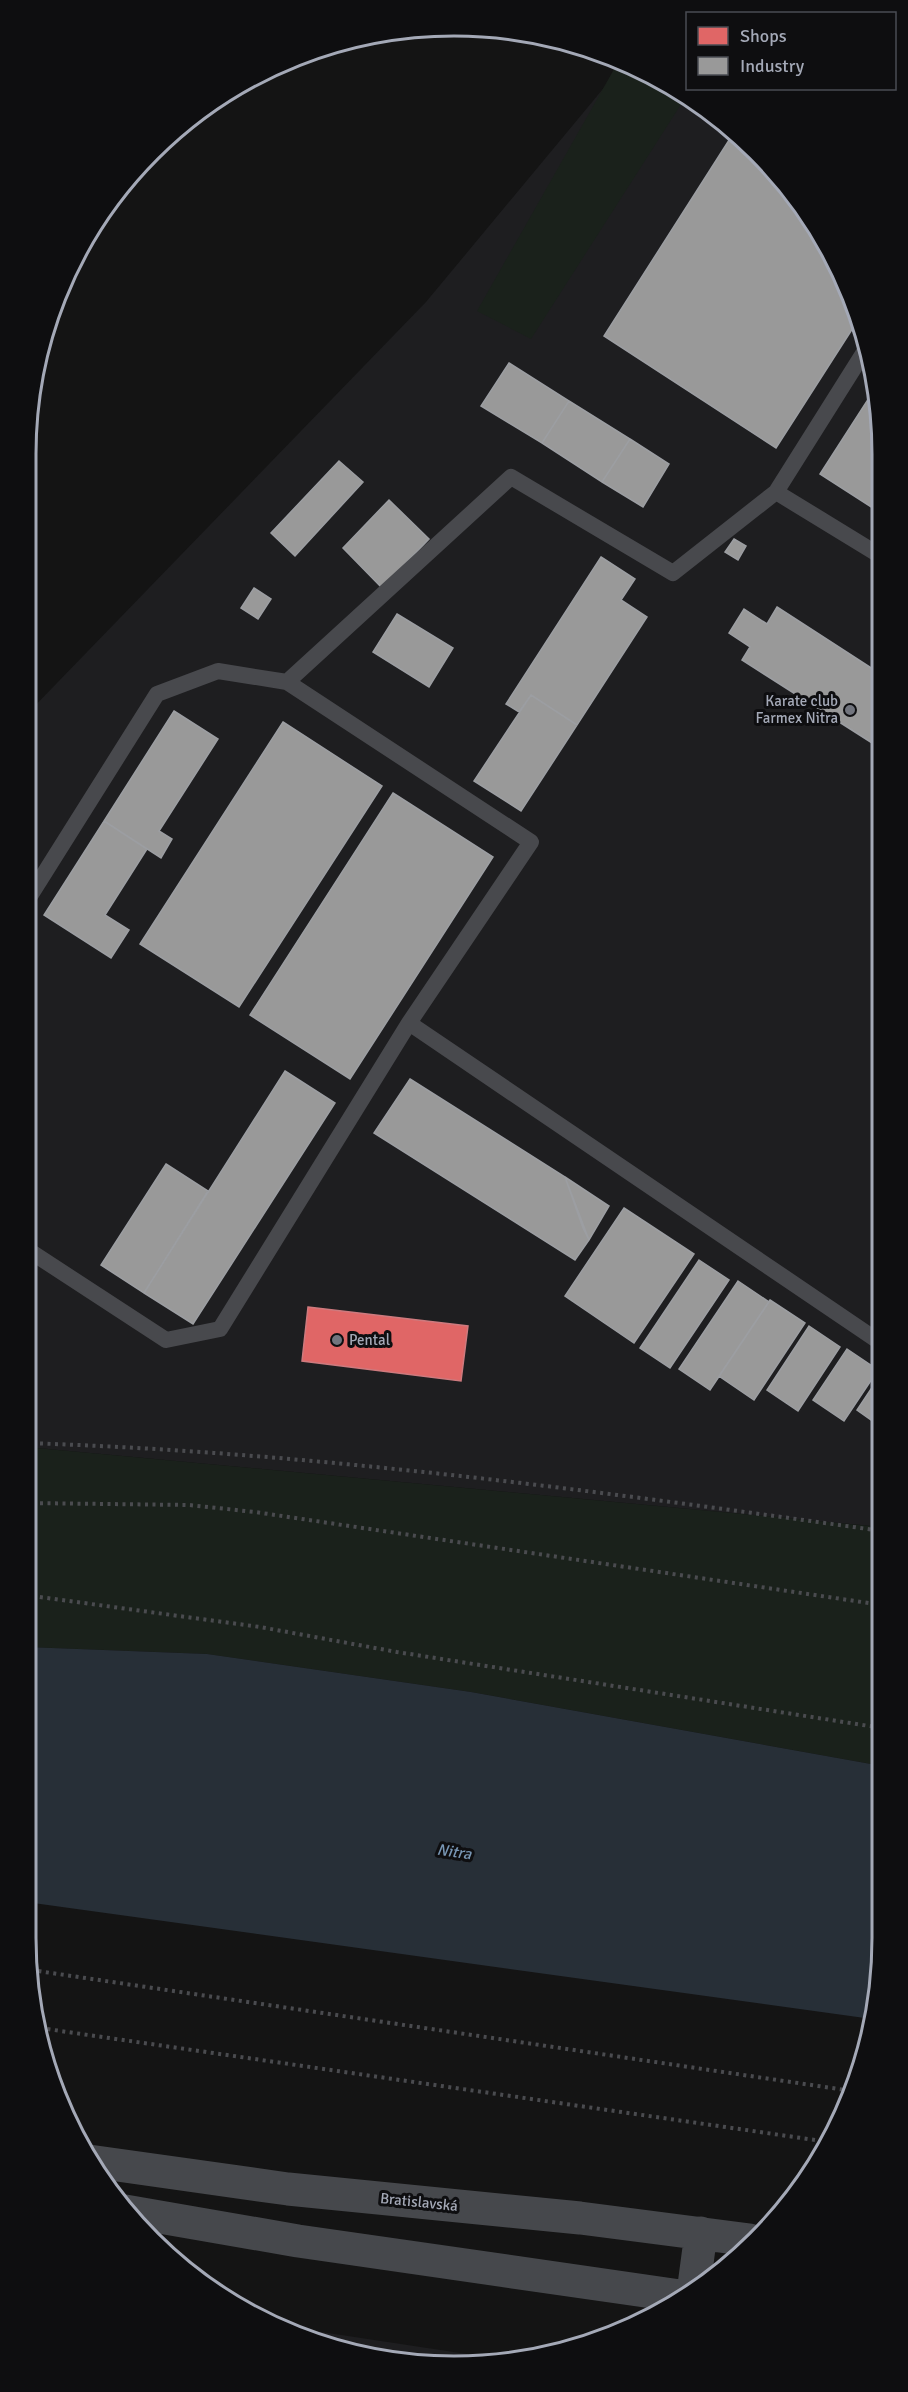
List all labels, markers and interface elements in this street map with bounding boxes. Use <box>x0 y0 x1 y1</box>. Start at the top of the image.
legend <box>686 12 896 90</box>
text: Shops <box>740 25 787 47</box>
text: Industry <box>740 55 805 77</box>
place label: Karate club Farmex Nitra <box>755 692 838 727</box>
marker: Karate club Farmex Nitra <box>843 703 857 717</box>
place label: Pental <box>349 1331 390 1349</box>
marker: Pental <box>330 1333 344 1347</box>
water label: Nitra <box>435 1840 473 1864</box>
street label: Bratislavská <box>379 2189 459 2215</box>

